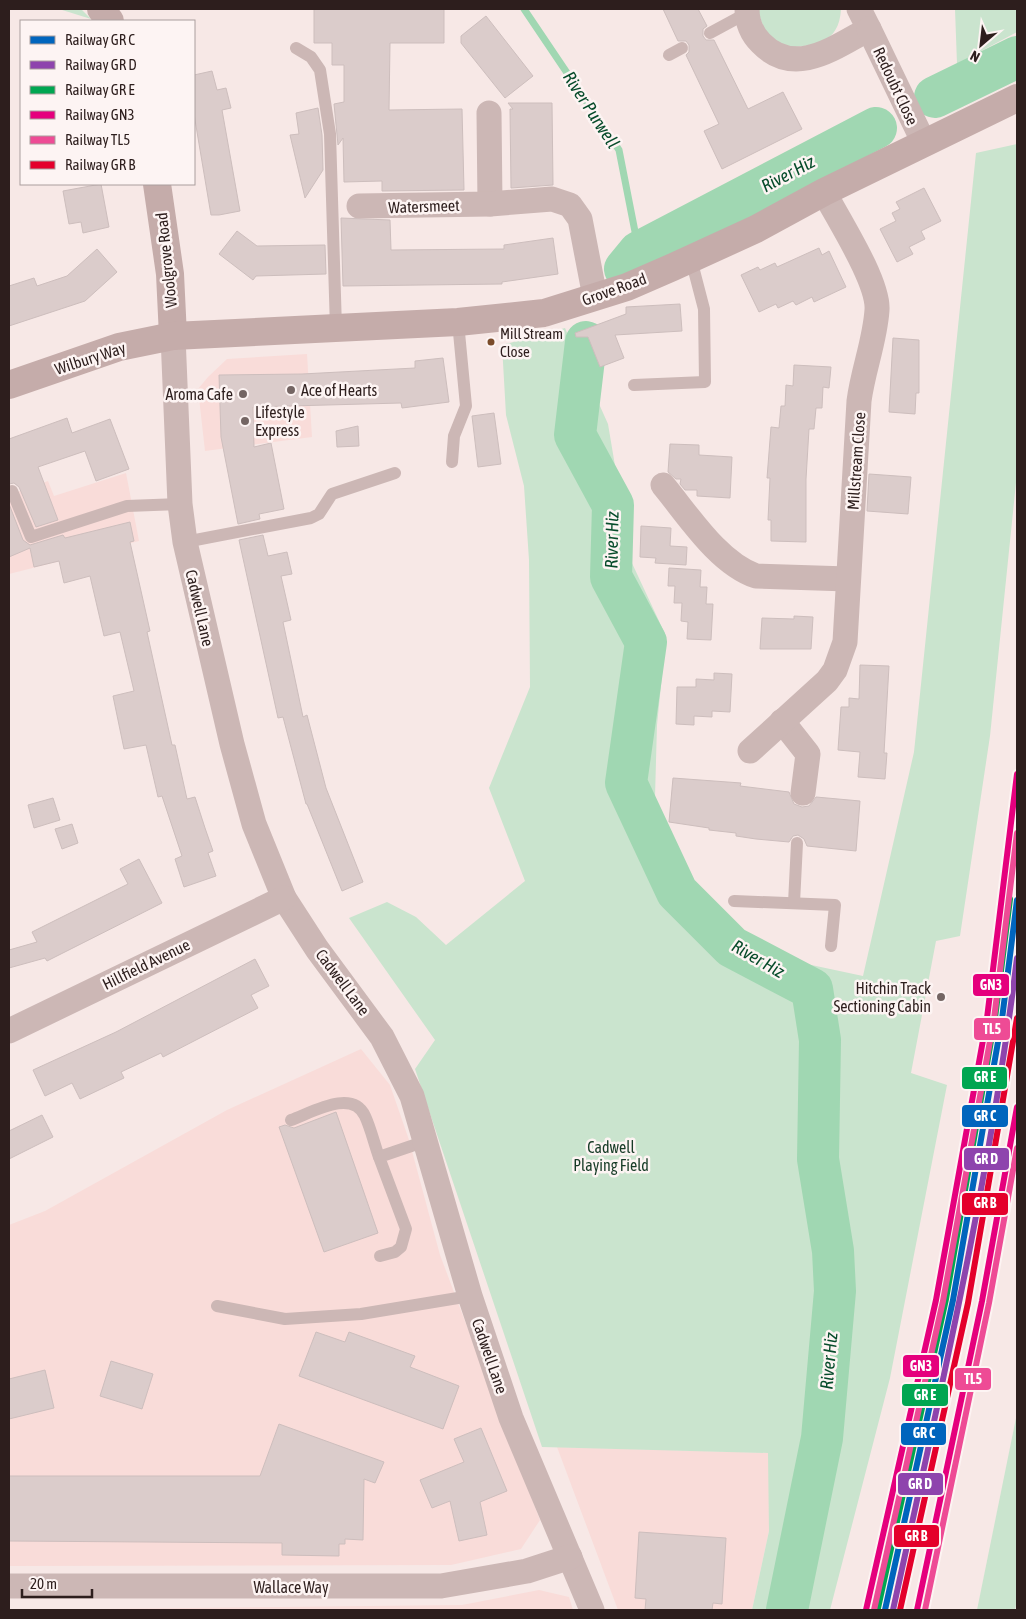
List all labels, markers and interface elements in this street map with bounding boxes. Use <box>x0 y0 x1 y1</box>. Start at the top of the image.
legend <box>20 20 195 185</box>
north arrow <box>956 20 1006 70</box>
text: Railway GR C <box>65 31 135 48</box>
street label: Redoubt Close <box>870 44 922 128</box>
text: N <box>967 47 982 65</box>
text: Railway GR D <box>65 56 137 73</box>
water label: River Purwell <box>559 67 624 152</box>
text: Railway GR E <box>65 81 135 98</box>
text: Railway GN3 <box>65 106 135 123</box>
text: Railway TL5 <box>65 131 130 148</box>
water label: River Hiz <box>757 151 818 196</box>
text: Railway GR B <box>65 156 135 173</box>
street label: Watersmeet <box>388 196 460 216</box>
street label: Woolgrove Road <box>152 211 181 308</box>
street label: Grove Road <box>579 269 649 309</box>
place label: Mill Stream Close <box>500 325 563 360</box>
marker: Mill Stream Close <box>486 337 496 347</box>
street label: Wilbury Way <box>52 338 128 379</box>
place label: Ace of Hearts <box>301 381 378 399</box>
marker: Ace of Hearts <box>285 384 297 396</box>
place label: Aroma Cafe <box>165 385 233 403</box>
marker: Aroma Cafe <box>237 388 249 400</box>
place label: Lifestyle Express <box>255 403 305 440</box>
street label: Millstream Close <box>844 411 868 511</box>
marker: Lifestyle Express <box>239 415 251 427</box>
water label: River Hiz <box>601 511 623 569</box>
street label: Cadwell Lane <box>182 568 218 648</box>
street label: Hillfield Avenue <box>99 935 193 993</box>
water label: River Hiz <box>728 935 789 982</box>
street label: Cadwell Lane <box>312 945 374 1019</box>
line badge: GN3 <box>972 973 1010 997</box>
text: GN3 <box>980 977 1002 993</box>
place label: Hitchin Track Sectioning Cabin <box>833 979 931 1016</box>
marker: Hitchin Track Sectioning Cabin <box>935 991 947 1003</box>
line badge: TL5 <box>973 1017 1011 1041</box>
text: TL5 <box>983 1021 1001 1037</box>
line badge: GR E <box>961 1066 1008 1090</box>
text: GR E <box>974 1069 996 1085</box>
line badge: GR C <box>961 1104 1009 1128</box>
text: GR C <box>974 1108 997 1124</box>
park label: Cadwell Playing Field <box>573 1138 649 1175</box>
line badge: GR D <box>963 1147 1010 1171</box>
text: GR D <box>974 1151 998 1167</box>
line badge: GR B <box>961 1192 1009 1216</box>
text: GR B <box>974 1195 997 1211</box>
street label: Cadwell Lane <box>469 1316 511 1396</box>
water label: River Hiz <box>816 1331 842 1390</box>
line badge: GN3 <box>902 1354 940 1378</box>
text: GN3 <box>910 1358 932 1374</box>
line badge: TL5 <box>954 1367 992 1391</box>
text: TL5 <box>964 1371 982 1387</box>
line badge: GR E <box>901 1383 949 1407</box>
text: GR E <box>914 1387 936 1403</box>
line badge: GR C <box>900 1422 947 1446</box>
text: GR C <box>913 1425 936 1441</box>
line badge: GR D <box>897 1472 944 1496</box>
text: GR D <box>908 1476 932 1492</box>
line badge: GR B <box>893 1524 940 1548</box>
text: GR B <box>905 1528 928 1544</box>
scale bar <box>22 1566 92 1598</box>
text: 20 m <box>30 1575 57 1592</box>
street label: Wallace Way <box>253 1578 329 1597</box>

